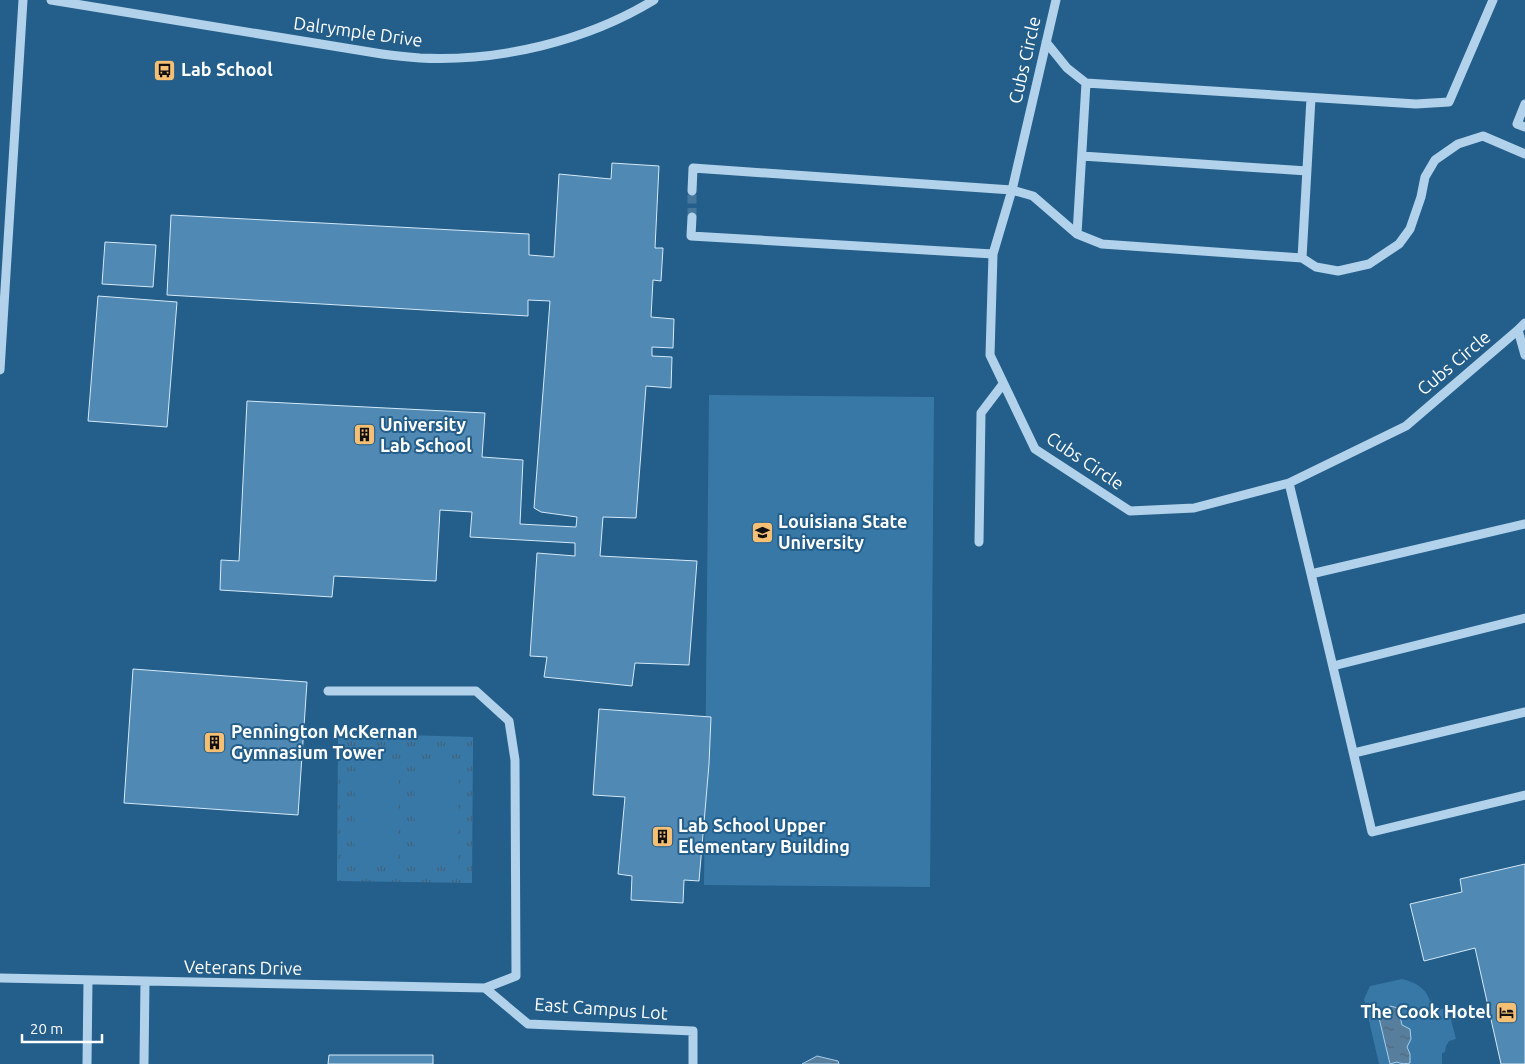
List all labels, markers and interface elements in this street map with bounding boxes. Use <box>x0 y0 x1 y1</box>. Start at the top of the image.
street label: Dalrymple Drive <box>292 12 424 50</box>
street label: Cubs Circle <box>1004 14 1044 105</box>
bus stop icon: Lab School <box>153 58 177 82</box>
place label: Lab School <box>181 59 273 79</box>
street label: Cubs Circle <box>1413 326 1494 398</box>
place label: University Lab School <box>380 414 472 455</box>
building icon: University Lab School <box>352 423 376 447</box>
street label: Cubs Circle <box>1043 427 1128 493</box>
place label: Louisiana State University <box>778 511 907 552</box>
school or university icon: Louisiana State University <box>750 520 774 544</box>
place label: Pennington McKernan Gymnasium Tower <box>231 721 418 762</box>
building icon: Pennington McKernan Gymnasium Tower <box>203 730 227 754</box>
place label: Lab School Upper Elementary Building <box>678 815 850 856</box>
building icon: Lab School Upper Elementary Building <box>650 824 674 848</box>
street label: Veterans Drive <box>184 956 302 978</box>
street label: East Campus Lot <box>534 993 668 1023</box>
hotel icon: The Cook Hotel <box>1495 1000 1519 1024</box>
place label: The Cook Hotel <box>1360 1001 1492 1021</box>
scale bar <box>22 1012 102 1044</box>
text: 20 m <box>30 1020 63 1037</box>

